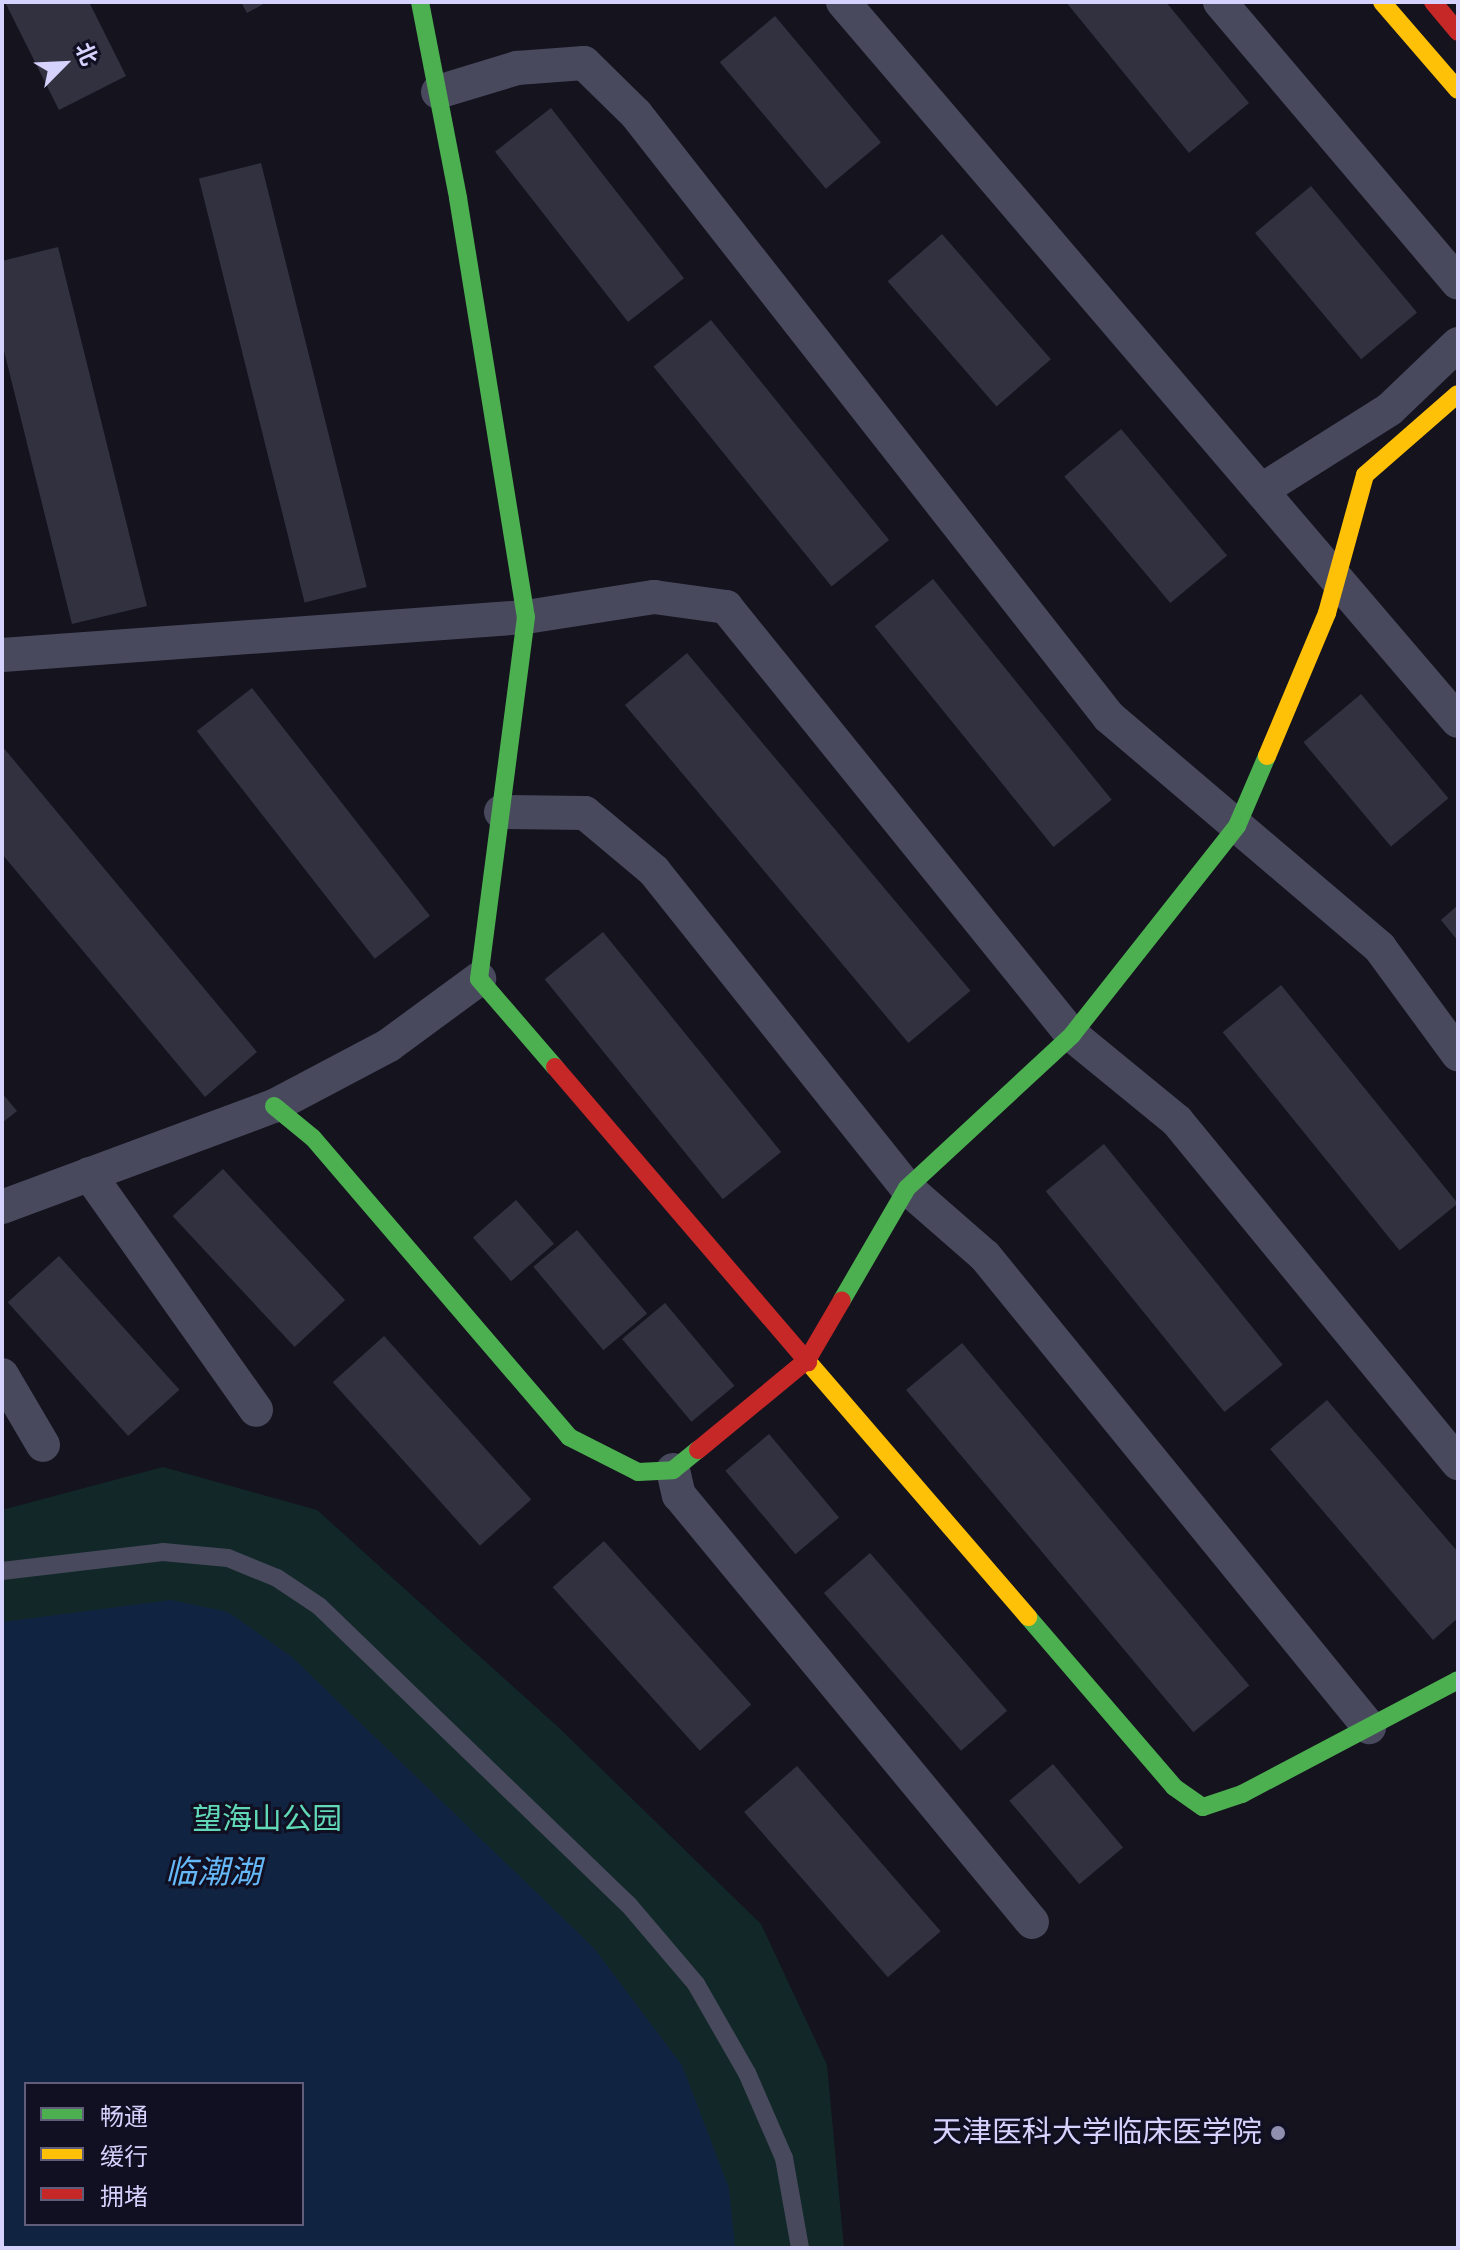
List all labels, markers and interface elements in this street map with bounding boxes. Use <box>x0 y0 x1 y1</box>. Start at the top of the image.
north arrow <box>24 24 104 104</box>
text: 北 <box>70 38 103 70</box>
park label: 望海山公园 <box>192 1802 342 1838</box>
water label: 临潮湖 <box>165 1854 261 1892</box>
legend <box>24 2082 304 2226</box>
text: 畅通 <box>100 2102 148 2132</box>
place label: 天津医科大学临床医学院 <box>932 2115 1262 2151</box>
marker: 天津医科大学临床医学院 <box>1269 2124 1287 2142</box>
text: 缓行 <box>100 2142 148 2172</box>
text: 拥堵 <box>100 2182 148 2212</box>

